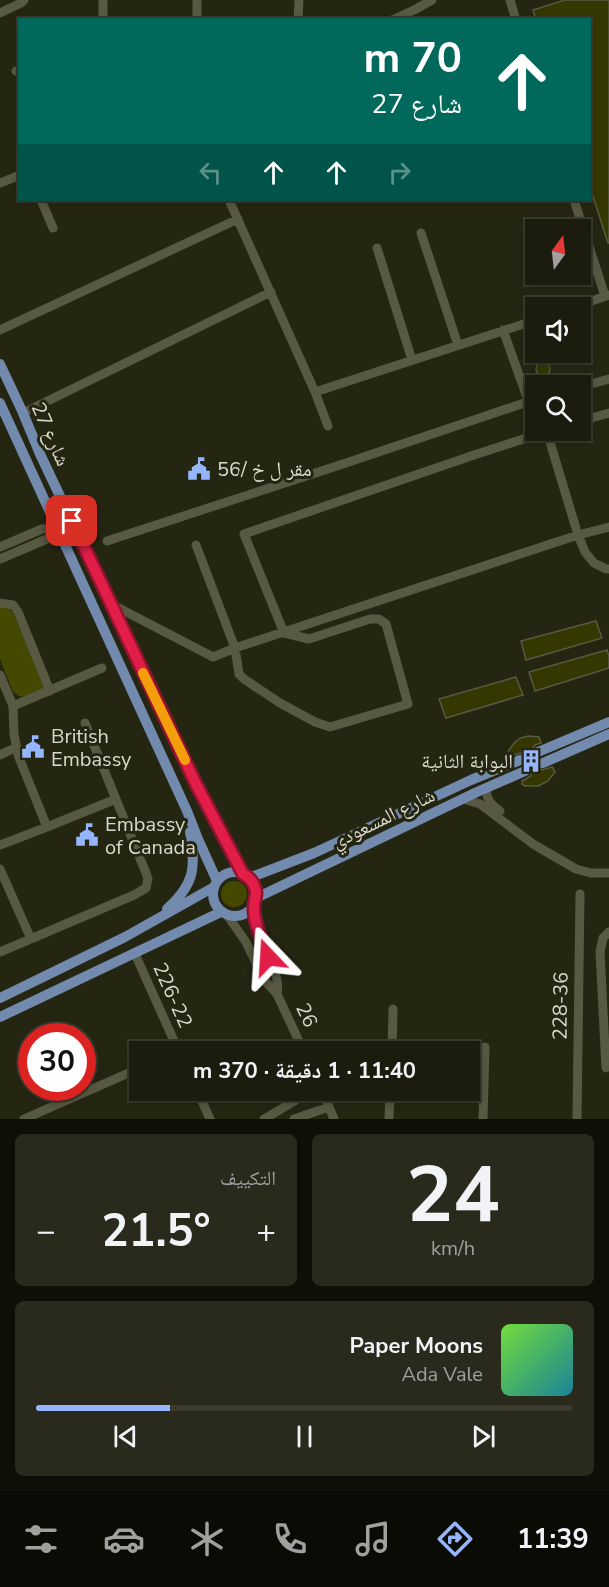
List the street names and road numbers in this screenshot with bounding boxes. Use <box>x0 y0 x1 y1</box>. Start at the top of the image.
street label: شارع 27 <box>25 398 77 470</box>
street label: شارع المسعودي <box>327 782 440 857</box>
street label: 226-22 <box>146 958 199 1032</box>
street label: 228-36 <box>546 972 575 1040</box>
street label: 26 <box>289 999 324 1032</box>

